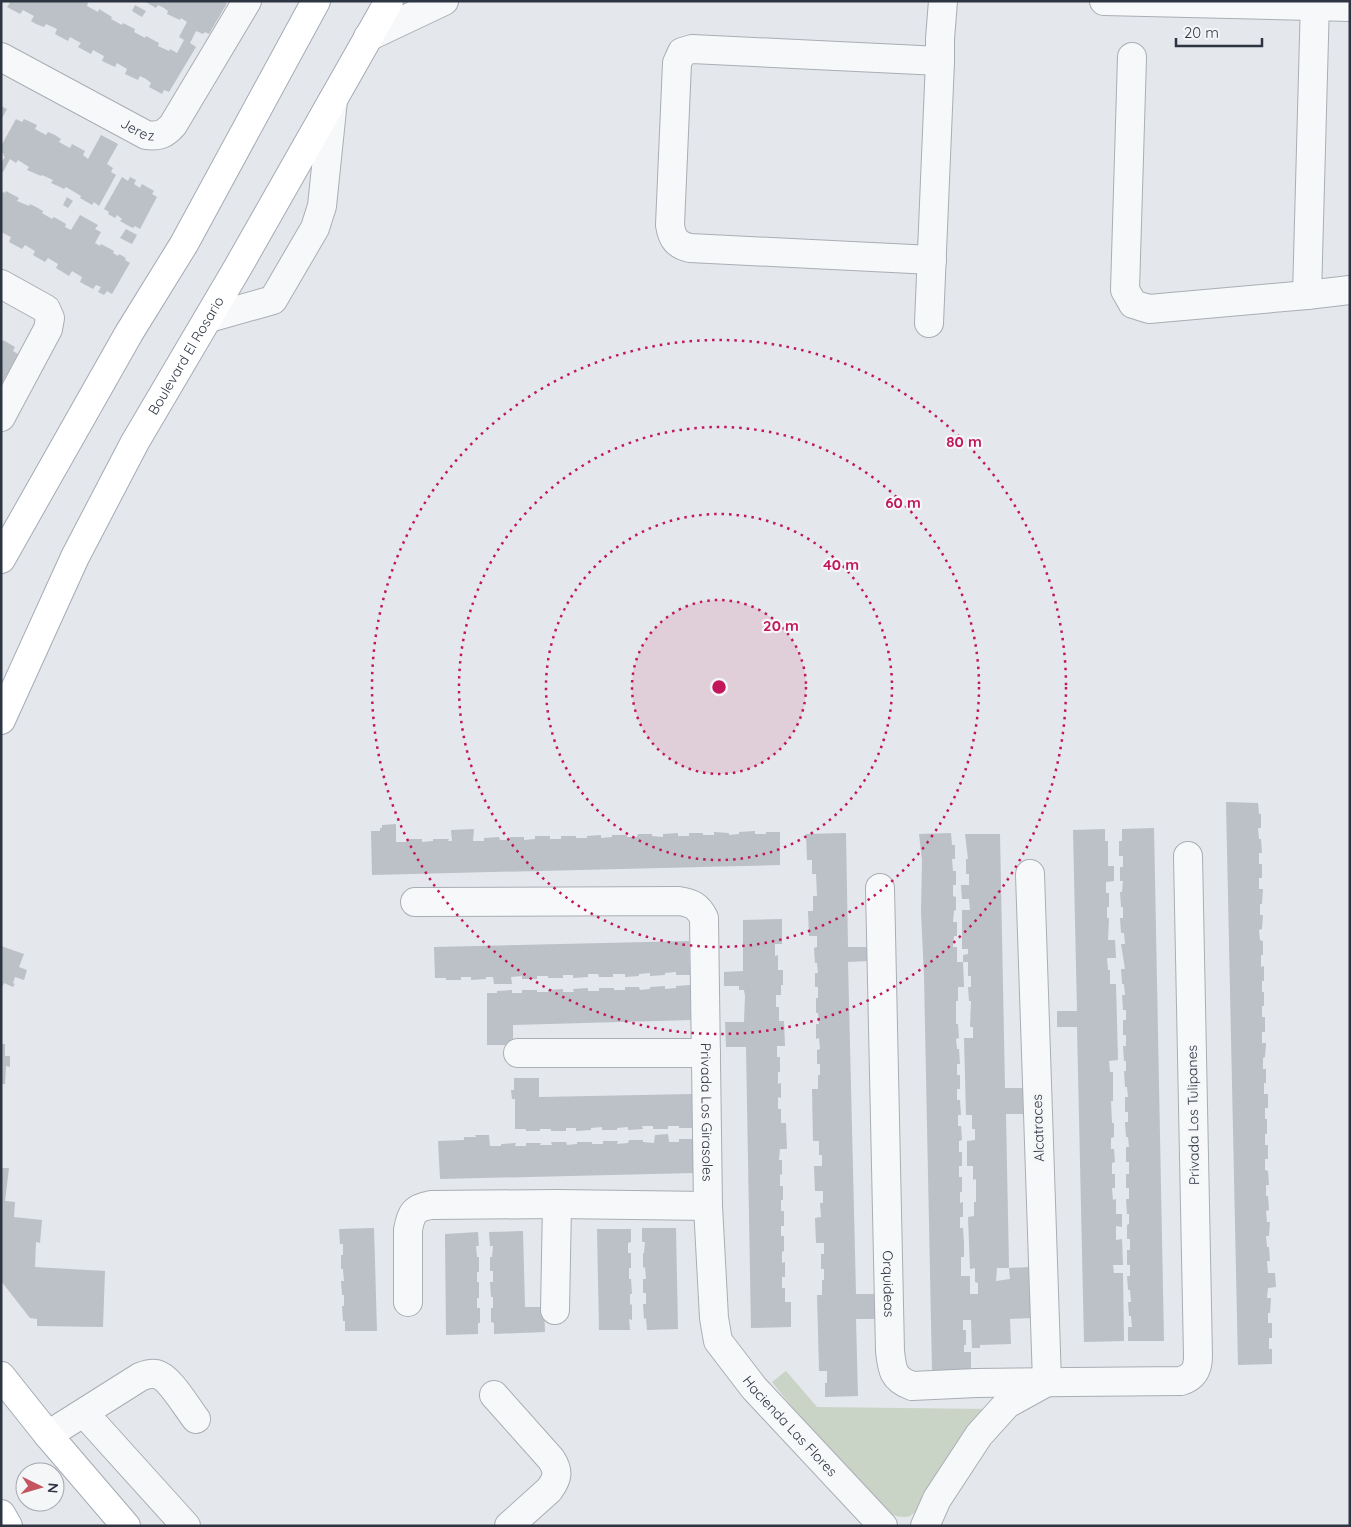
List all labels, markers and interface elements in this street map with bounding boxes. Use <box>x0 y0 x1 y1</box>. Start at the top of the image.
scale bar <box>1176 15 1262 47</box>
text: 20 m <box>1184 23 1219 42</box>
street label: Jerez <box>118 114 155 145</box>
street label: Boulevard El Rosario <box>144 293 228 418</box>
text: 80 m <box>946 432 982 451</box>
text: 60 m <box>885 493 921 512</box>
text: 40 m <box>823 555 859 574</box>
text: 20 m <box>763 616 799 635</box>
centre of rings <box>710 678 728 696</box>
street label: Privada Los Girasoles <box>697 1043 717 1182</box>
street label: Privada Los Tulipanes <box>1183 1045 1203 1185</box>
street label: Alcatraces <box>1028 1094 1048 1162</box>
street label: Orquideas <box>879 1250 898 1317</box>
street label: Hacienda Las Flores <box>739 1372 841 1480</box>
north arrow <box>15 1462 65 1512</box>
text: N <box>44 1482 62 1494</box>

